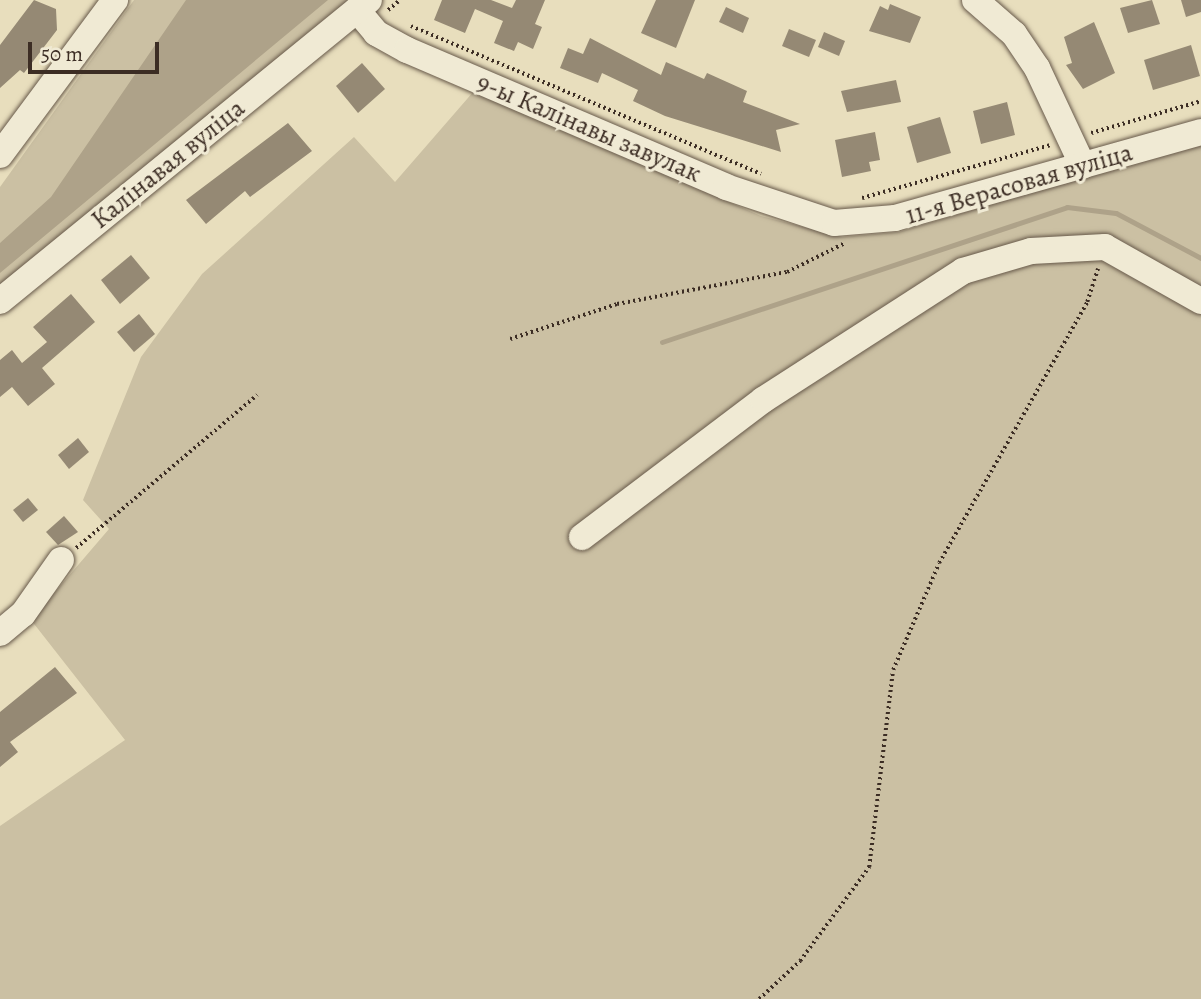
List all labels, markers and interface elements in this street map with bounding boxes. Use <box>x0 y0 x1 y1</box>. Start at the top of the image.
scale bar <box>32 28 163 72</box>
text: 50 m <box>41 40 83 68</box>
street label: 9-ы Калінавы завулак <box>472 67 706 189</box>
street label: Калінавая вуліца <box>85 93 251 235</box>
street label: 11-я Верасовая вуліца <box>902 137 1136 231</box>

